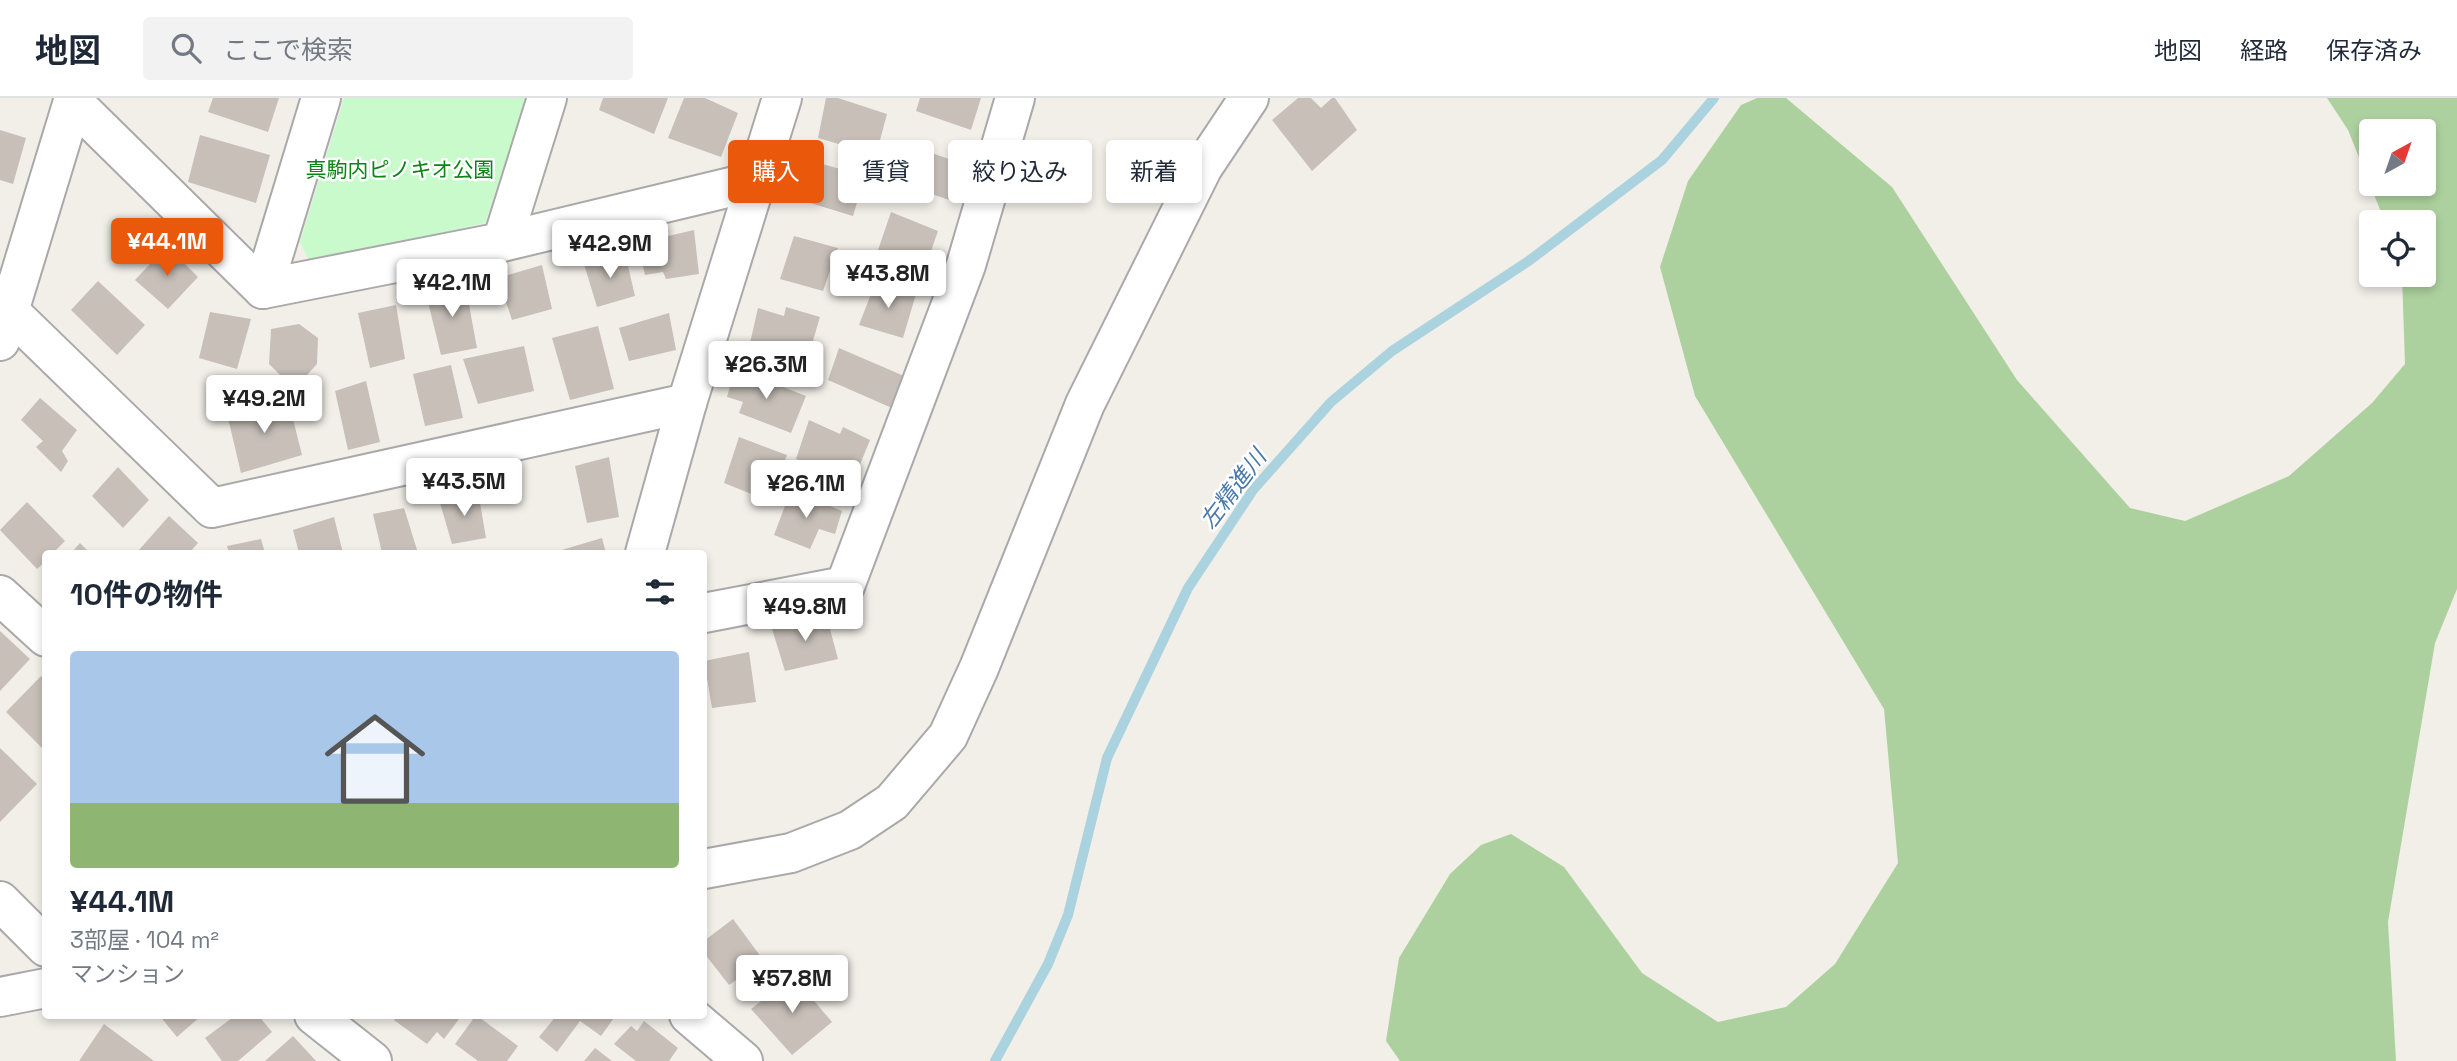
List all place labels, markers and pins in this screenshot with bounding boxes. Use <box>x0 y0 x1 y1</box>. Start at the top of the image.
pin: ¥44.1M <box>110 218 224 278</box>
pin: ¥42.9M <box>553 220 667 280</box>
pin: ¥43.8M <box>831 250 945 310</box>
pin: ¥42.1M <box>395 260 509 319</box>
pin: ¥26.3M <box>709 342 823 401</box>
pin: ¥49.2M <box>207 376 321 435</box>
pin: ¥43.5M <box>407 458 521 518</box>
pin: ¥26.1M <box>749 460 863 520</box>
pin: ¥49.8M <box>748 584 862 643</box>
pin: ¥57.8M <box>735 956 849 1015</box>

